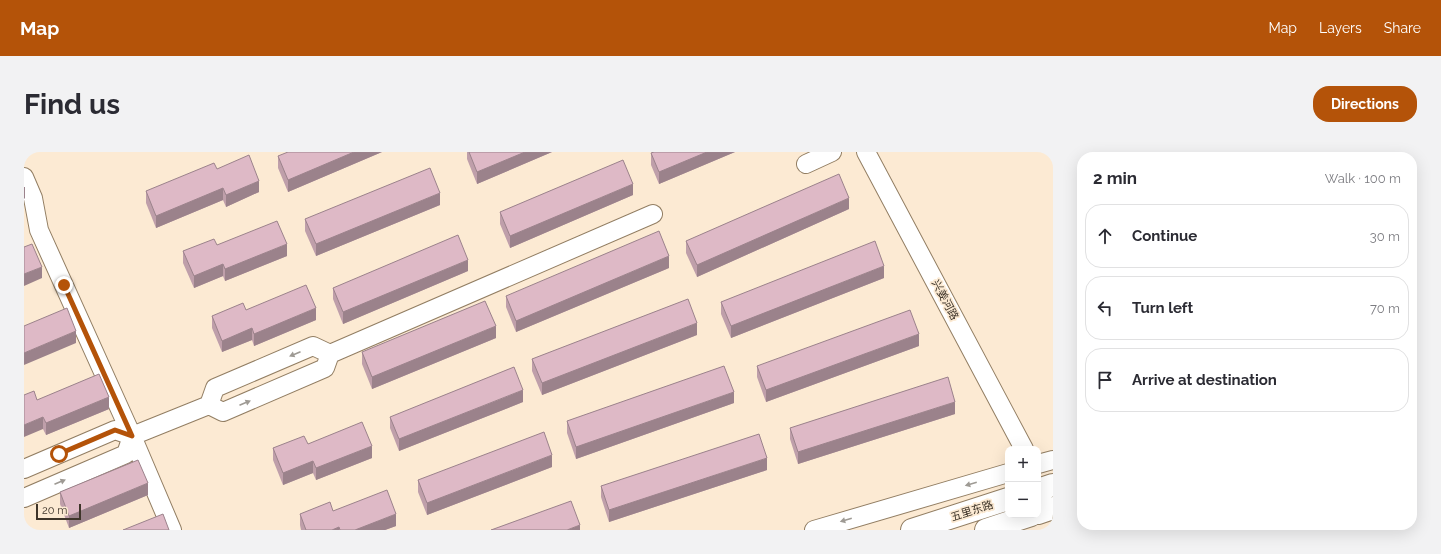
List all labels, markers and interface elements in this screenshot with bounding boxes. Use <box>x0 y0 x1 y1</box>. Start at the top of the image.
text: Map <box>20 17 59 39</box>
text: Map <box>1269 20 1297 36</box>
text: Layers <box>1319 20 1362 36</box>
text: Share <box>1384 20 1421 36</box>
button: Directions <box>1313 86 1417 122</box>
text: Find us <box>24 88 120 121</box>
text: 2 min <box>1093 168 1137 188</box>
text: Walk · 100 m <box>1325 171 1401 186</box>
icon: ahead <box>1094 225 1116 247</box>
text: Continue <box>1132 227 1197 245</box>
text: 30 m <box>1370 229 1400 244</box>
route end <box>55 276 73 294</box>
street label: 兴姜河路 <box>929 278 961 322</box>
icon: left <box>1094 297 1116 319</box>
text: Turn left <box>1132 299 1193 317</box>
text: 70 m <box>1370 301 1400 316</box>
one-way arrow <box>288 352 300 358</box>
icon: arrive <box>1094 369 1116 391</box>
text: Arrive at destination <box>1132 371 1277 389</box>
one-way arrow <box>239 399 251 405</box>
route start <box>50 445 68 463</box>
map controls <box>1005 446 1041 518</box>
button: + <box>1005 446 1041 482</box>
one-way arrow <box>54 479 65 485</box>
one-way arrow <box>964 481 976 487</box>
button: − <box>1005 482 1041 518</box>
street label: 五里东路 <box>949 498 995 524</box>
scale bar <box>36 502 81 521</box>
text: 20 m <box>42 504 67 517</box>
one-way arrow <box>839 517 851 523</box>

